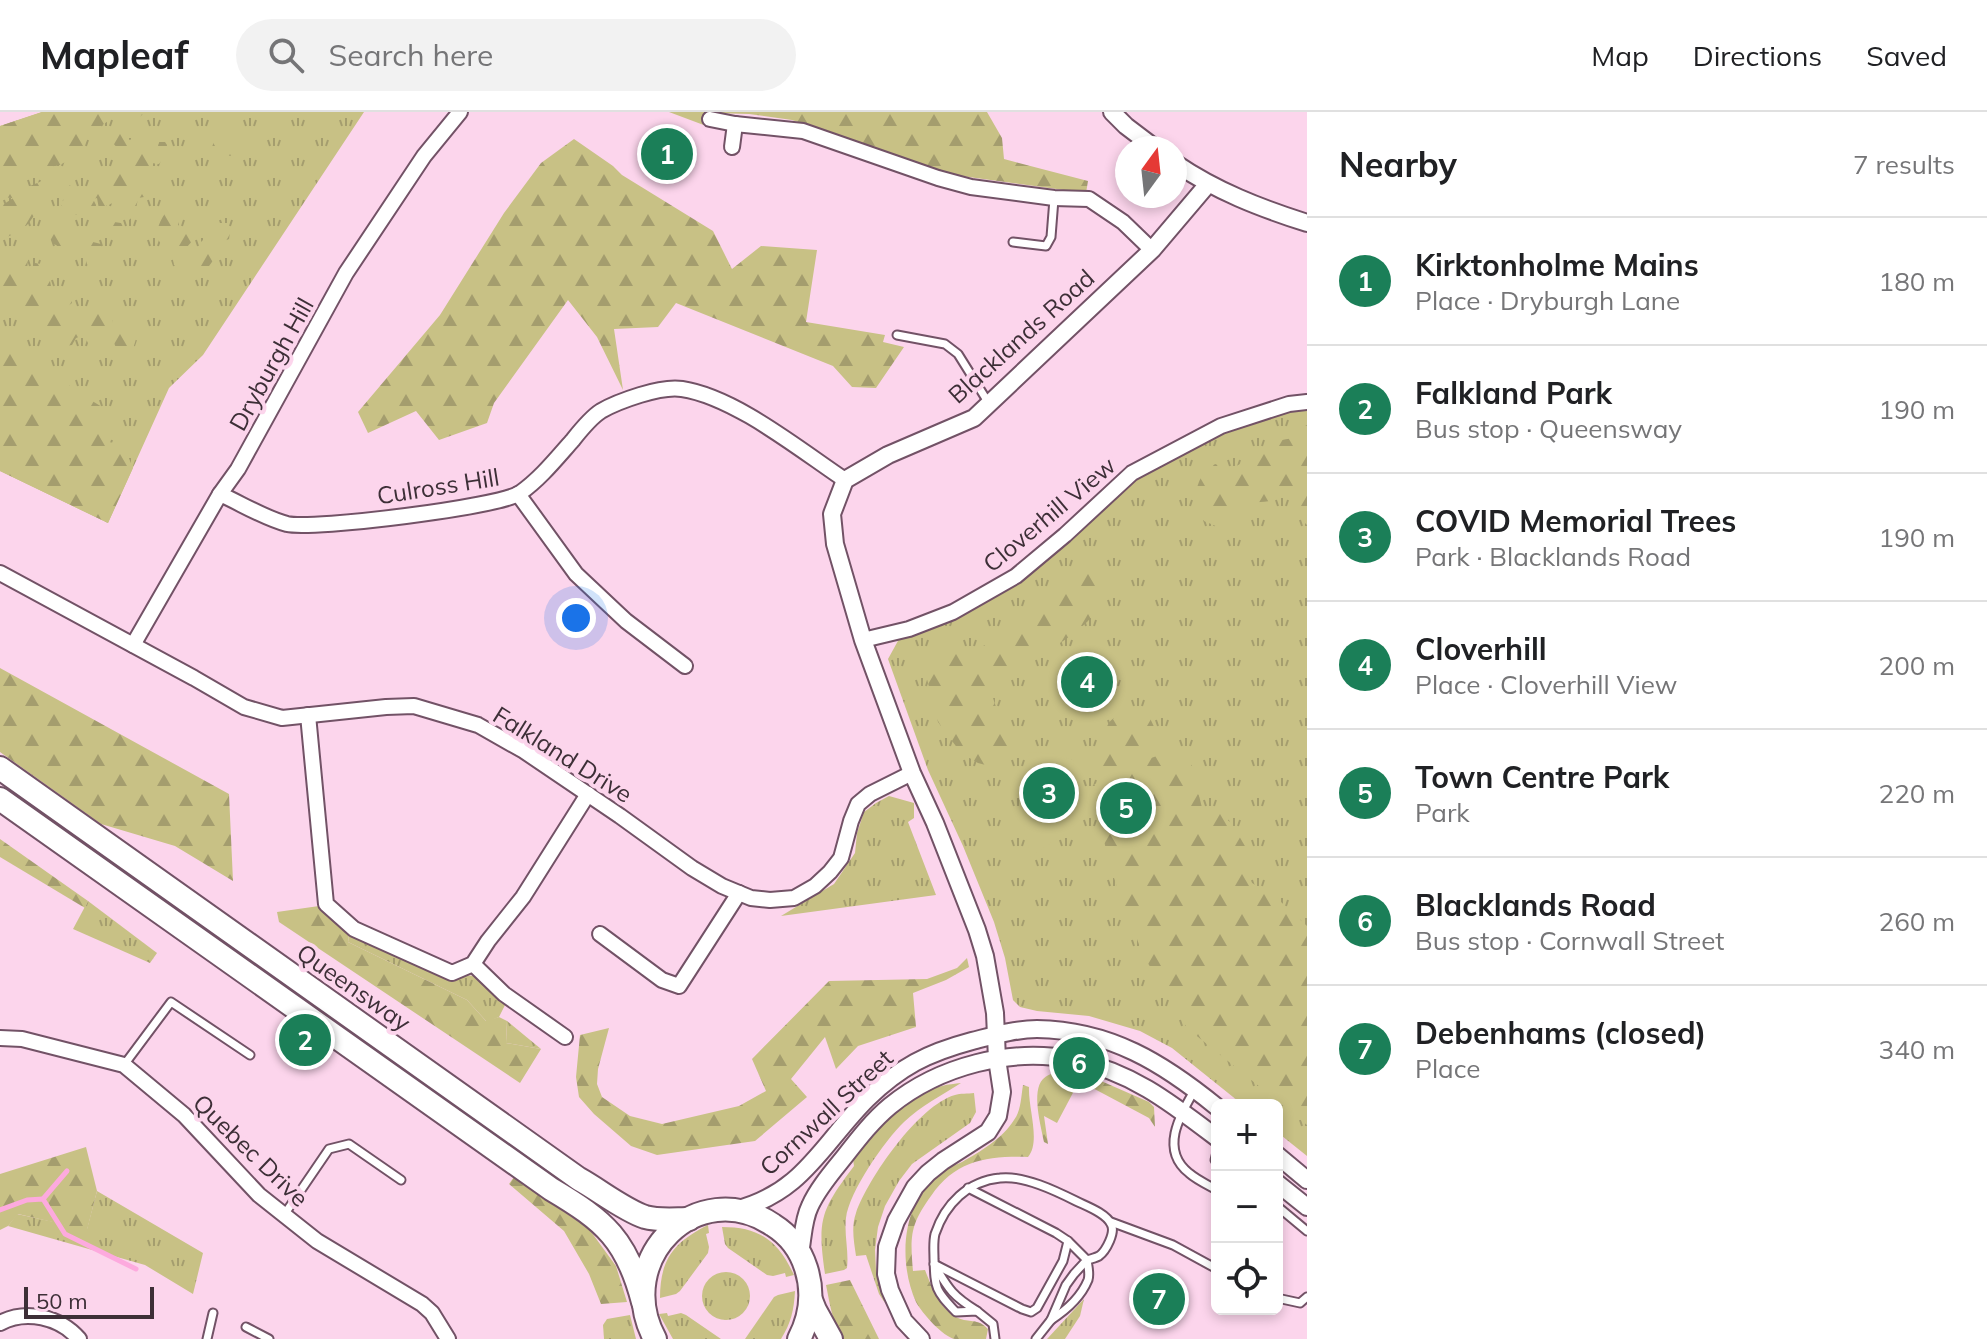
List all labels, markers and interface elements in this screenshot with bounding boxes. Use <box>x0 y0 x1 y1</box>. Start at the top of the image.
search box <box>236 19 796 91</box>
text: Mapleaf <box>40 31 188 79</box>
icon: search <box>264 33 308 77</box>
text: Search here <box>328 36 493 74</box>
text: Map <box>1591 38 1649 73</box>
text: Directions <box>1693 38 1822 73</box>
text: Saved <box>1866 38 1947 73</box>
pin: 1 <box>641 124 693 184</box>
north arrow <box>1115 136 1187 208</box>
text: Nearby <box>1339 143 1457 186</box>
text: 7 results <box>1853 148 1955 181</box>
text: Kirktonholme Mains <box>1415 246 1699 284</box>
street label: Blacklands Road <box>942 263 1100 409</box>
text: 1 <box>1357 265 1373 298</box>
text: 180 m <box>1879 265 1955 298</box>
text: Place · Dryburgh Lane <box>1415 284 1680 317</box>
street label: Dryburgh Hill <box>222 292 320 436</box>
text: Falkland Park <box>1415 374 1612 412</box>
text: 2 <box>1357 393 1373 426</box>
text: 190 m <box>1879 393 1955 426</box>
text: Bus stop · Queensway <box>1415 412 1682 445</box>
street label: Cloverhill View <box>977 450 1121 578</box>
street label: Culross Hill <box>375 462 501 510</box>
text: COVID Memorial Trees <box>1415 502 1736 540</box>
text: 3 <box>1357 521 1373 554</box>
text: 190 m <box>1879 521 1955 554</box>
text: Park · Blacklands Road <box>1415 540 1691 573</box>
your location <box>556 598 596 638</box>
text: Cloverhill <box>1415 630 1547 668</box>
text: 4 <box>1357 649 1373 682</box>
text: 200 m <box>1879 649 1955 682</box>
pin: 4 <box>1061 652 1113 712</box>
text: Place · Cloverhill View <box>1415 668 1677 701</box>
street label: Falkland Drive <box>488 699 638 809</box>
text: Town Centre Park <box>1415 758 1669 796</box>
pin: 3 <box>1023 763 1075 823</box>
text: 5 <box>1357 777 1373 810</box>
text: 220 m <box>1879 777 1955 810</box>
pin: 5 <box>1100 778 1152 838</box>
text: Park <box>1415 796 1470 829</box>
text: Blacklands Road <box>1415 886 1656 924</box>
text: 6 <box>1357 905 1373 938</box>
text: 260 m <box>1879 905 1955 938</box>
text: Bus stop · Cornwall Street <box>1415 924 1724 957</box>
street label: Queensway <box>291 937 417 1037</box>
pin: 2 <box>279 1010 331 1070</box>
text: Debenhams (closed) <box>1415 1014 1706 1052</box>
pin: 6 <box>1053 1033 1105 1093</box>
text: 7 <box>1357 1033 1373 1066</box>
text: 340 m <box>1879 1033 1955 1066</box>
street label: Cornwall Street <box>753 1043 899 1181</box>
text: Place <box>1415 1052 1480 1085</box>
street label: Quebec Drive <box>187 1087 315 1213</box>
map controls <box>1211 1099 1283 1315</box>
button: + <box>1211 1099 1283 1171</box>
button: − <box>1211 1171 1283 1243</box>
button: locate <box>1211 1243 1283 1315</box>
pin: 7 <box>1133 1269 1185 1329</box>
scale bar <box>24 1283 154 1319</box>
text: 50 m <box>36 1287 87 1315</box>

